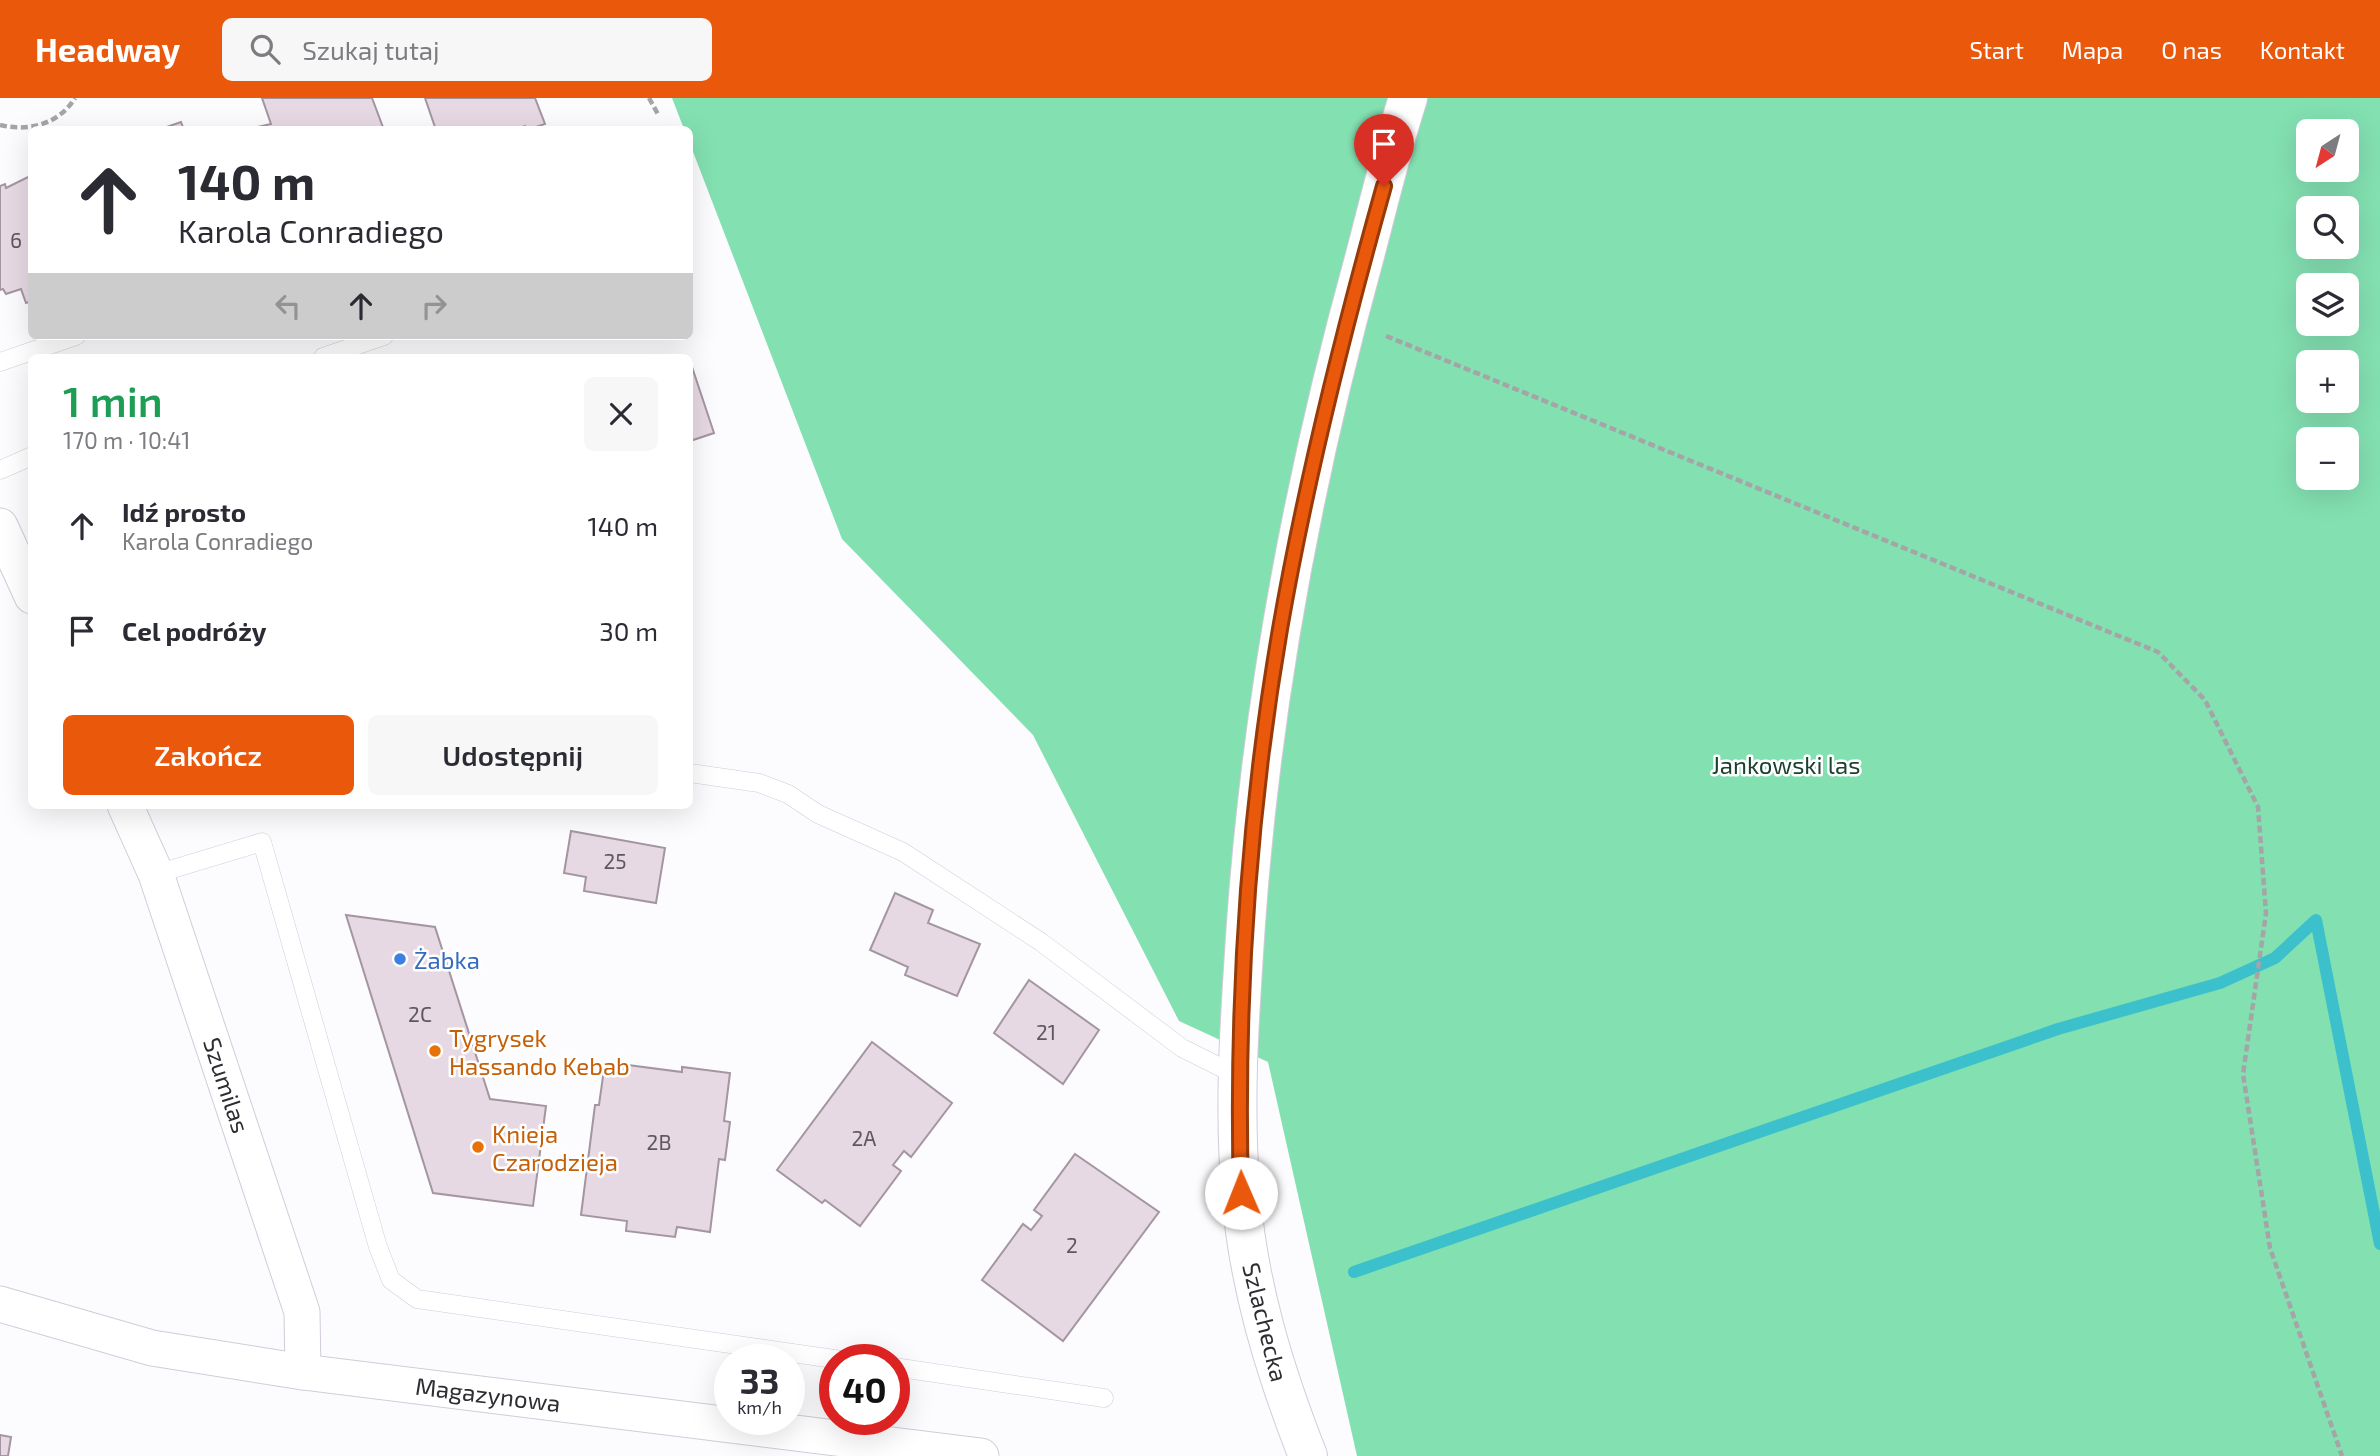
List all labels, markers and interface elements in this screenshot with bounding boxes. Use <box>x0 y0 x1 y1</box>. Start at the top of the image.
search box <box>222 18 712 81</box>
text: Headway <box>35 29 180 69</box>
icon: search <box>246 30 284 68</box>
text: Szukaj tutaj <box>302 34 440 65</box>
text: Start <box>1969 35 2024 64</box>
text: Mapa <box>2062 35 2123 64</box>
text: O nas <box>2161 35 2222 64</box>
text: Kontakt <box>2260 35 2345 64</box>
pin <box>1354 114 1414 186</box>
north arrow <box>2296 119 2359 182</box>
map controls <box>2296 119 2359 490</box>
icon: arrive <box>1365 125 1403 163</box>
text: 140 m <box>178 151 315 210</box>
icon: ahead <box>63 154 154 245</box>
button: search <box>2296 196 2359 259</box>
text: Karola Conradiego <box>178 211 444 249</box>
house number: 6 <box>10 227 22 252</box>
button: layers <box>2296 273 2359 336</box>
icon: left <box>269 287 307 325</box>
icon: ahead <box>342 287 380 325</box>
icon: right <box>415 287 453 325</box>
button: + <box>2296 350 2359 413</box>
text: 1 min <box>63 375 163 425</box>
button: close <box>584 377 658 451</box>
text: 170 m · 10:41 <box>63 426 191 454</box>
button: − <box>2296 427 2359 490</box>
text: Idź prosto <box>122 496 246 527</box>
icon: ahead <box>63 507 101 545</box>
text: 140 m <box>587 510 658 541</box>
text: Karola Conradiego <box>122 527 313 555</box>
icon: arrive <box>63 612 101 650</box>
text: Cel podróży <box>122 615 267 646</box>
text: 30 m <box>599 615 658 646</box>
button: Zakończ <box>63 715 354 795</box>
button: Udostępnij <box>368 715 658 795</box>
park label: Jankowski las <box>1712 750 1860 779</box>
house number: 25 <box>603 848 627 873</box>
place label: Żabka <box>414 945 480 974</box>
marker: Żabka <box>392 951 408 967</box>
house number: 2C <box>408 1001 432 1026</box>
house number: 21 <box>1036 1019 1056 1044</box>
place label: Tygrysek Hassando Kebab <box>449 1023 630 1080</box>
street label: Szumilas <box>198 1034 256 1136</box>
marker: Tygrysek Hassando Kebab <box>427 1043 443 1059</box>
place label: Knieja Czarodzieja <box>492 1119 618 1176</box>
house number: 2A <box>852 1125 876 1150</box>
house number: 2B <box>647 1129 671 1154</box>
marker: Knieja Czarodzieja <box>470 1139 486 1155</box>
position arrow <box>1204 1156 1278 1230</box>
house number: 2 <box>1066 1232 1078 1257</box>
street label: Szlachecka <box>1237 1259 1295 1385</box>
speed limit sign: 40 <box>819 1344 910 1435</box>
text: 33 <box>740 1359 779 1401</box>
street label: Magazynowa <box>414 1371 562 1417</box>
text: km/h <box>737 1396 782 1418</box>

